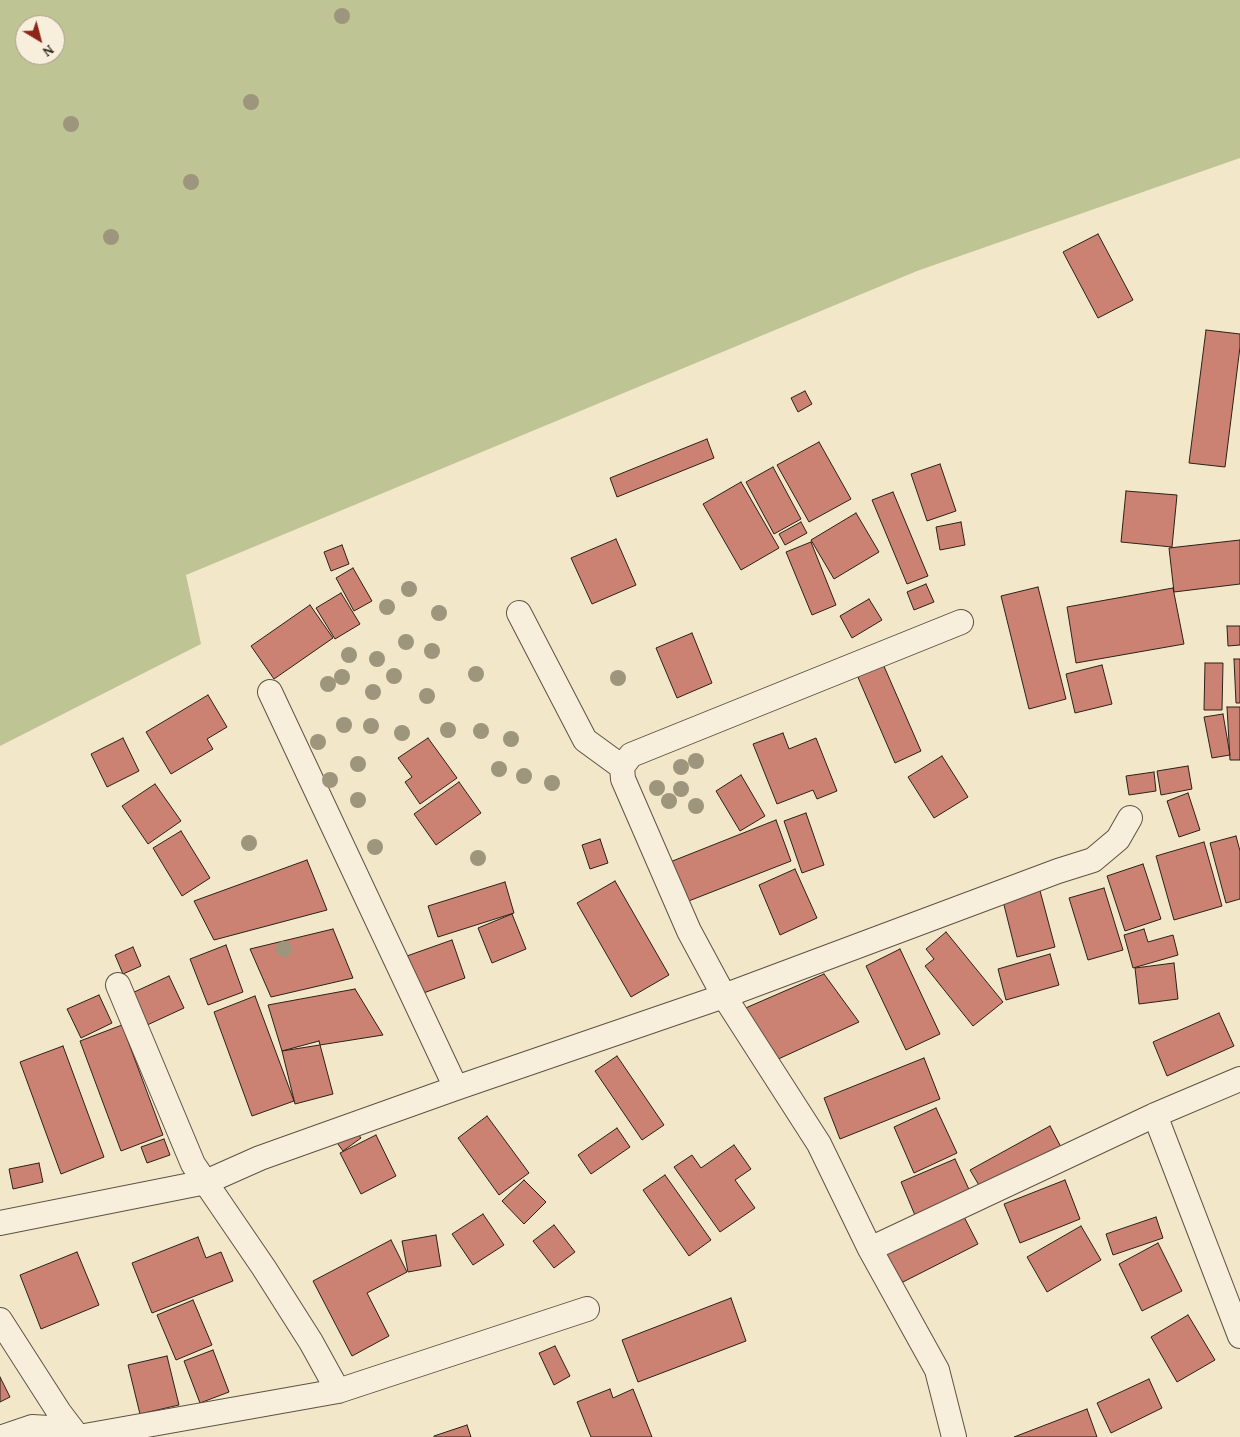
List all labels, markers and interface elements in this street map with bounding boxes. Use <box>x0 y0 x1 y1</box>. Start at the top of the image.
north arrow <box>15 15 65 65</box>
text: N <box>39 40 58 62</box>

